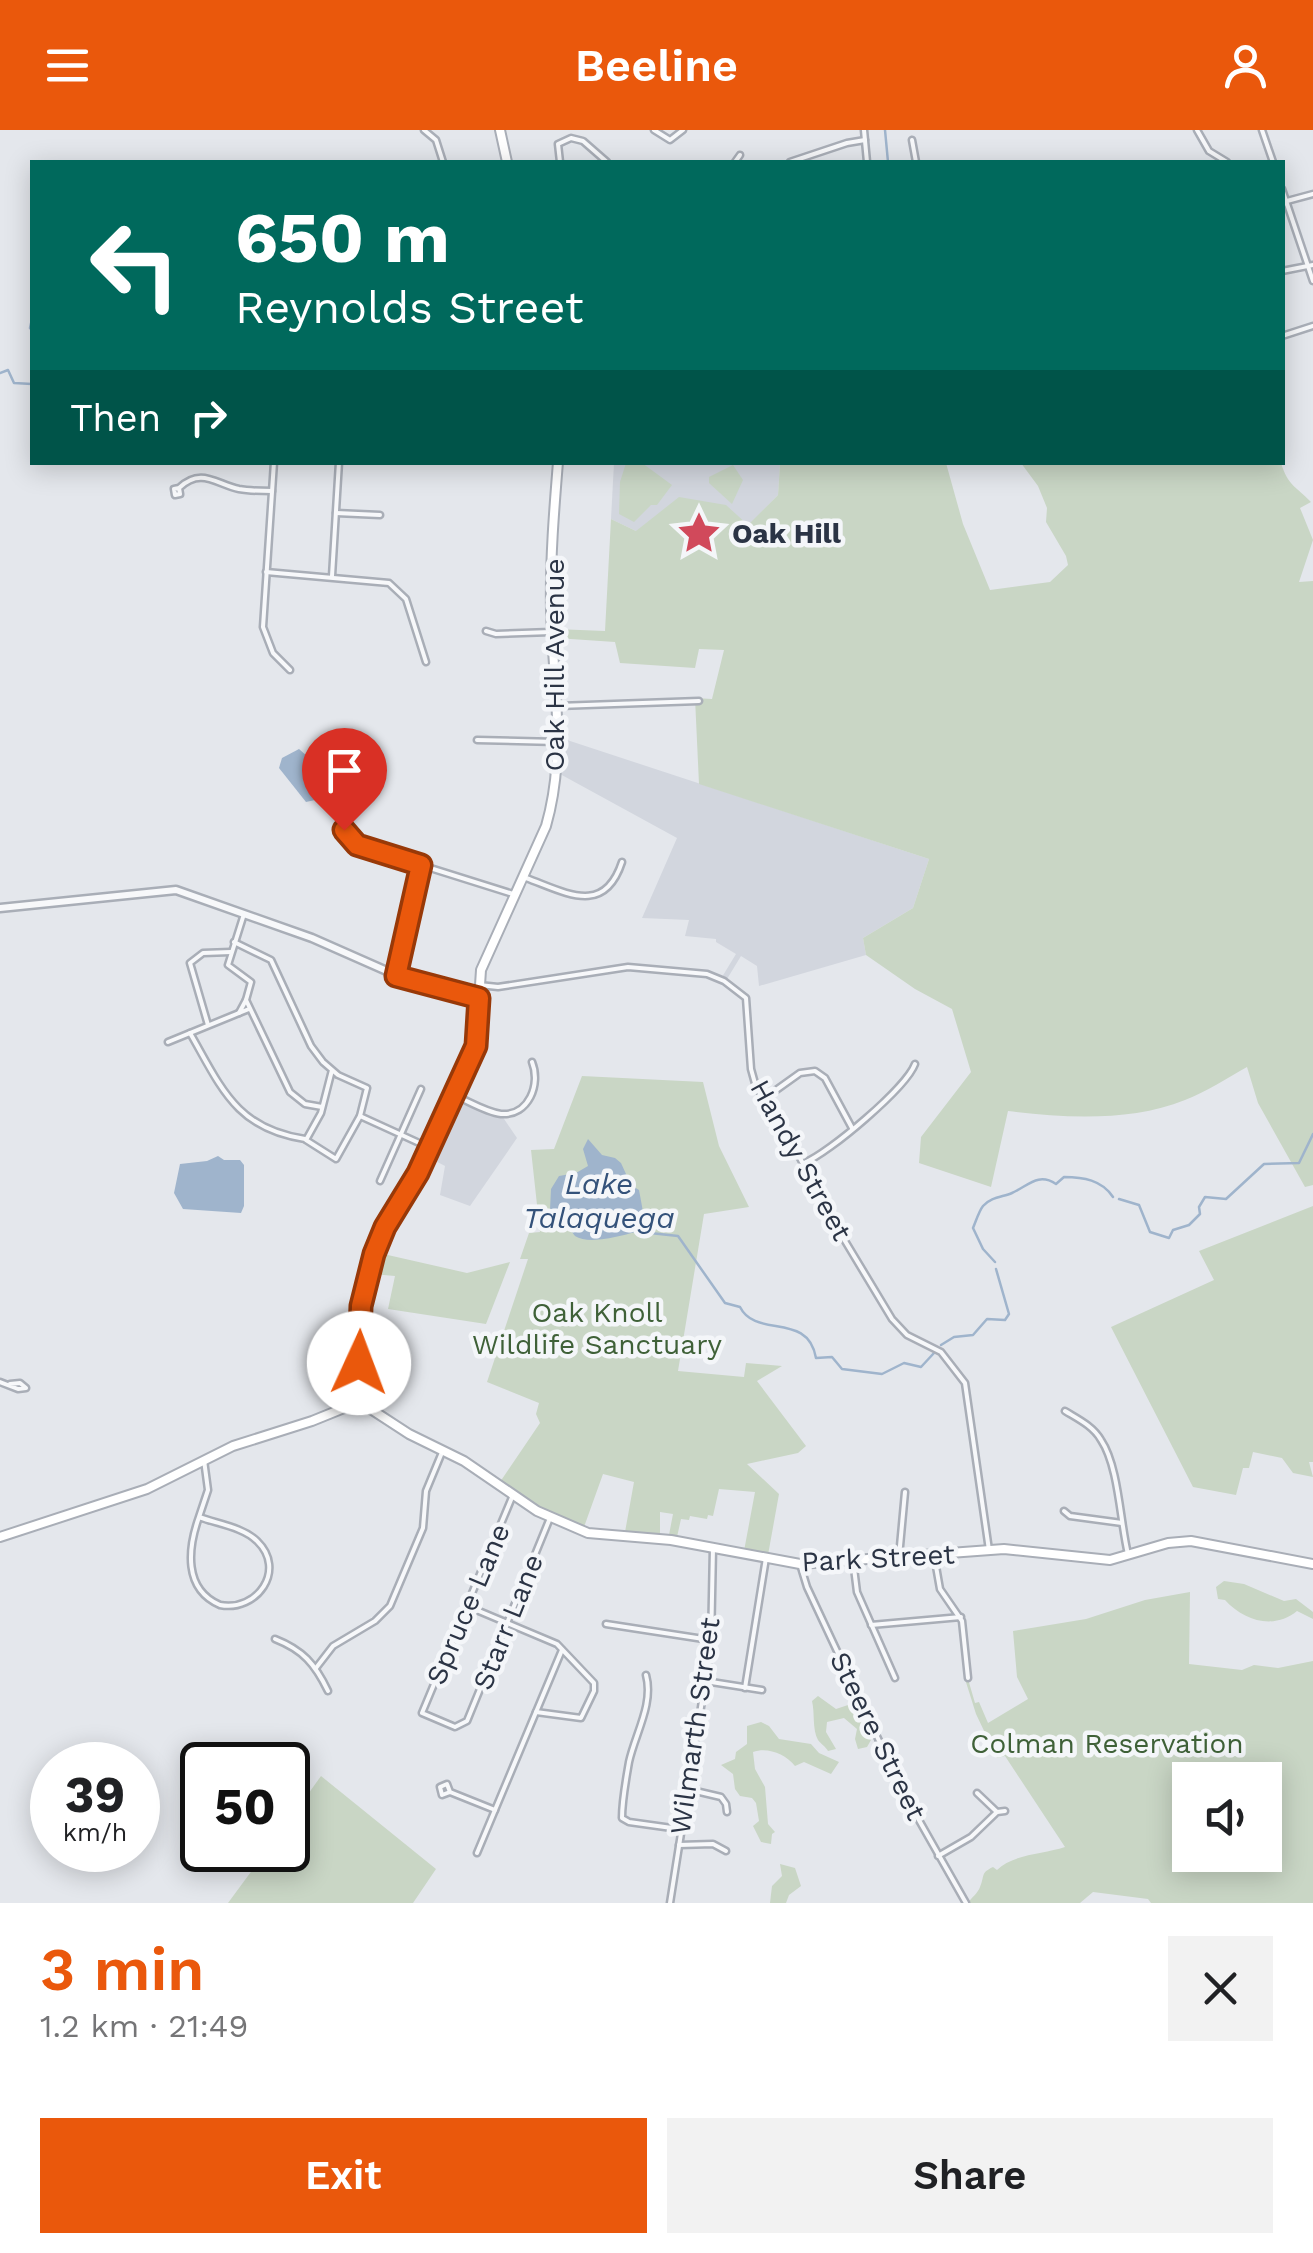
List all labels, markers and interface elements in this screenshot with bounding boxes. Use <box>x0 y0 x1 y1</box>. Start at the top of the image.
icon: menu <box>40 38 95 93</box>
icon: person <box>1218 38 1273 93</box>
text: Beeline <box>575 39 738 92</box>
text: 650 m <box>235 197 450 279</box>
icon: left <box>70 200 200 330</box>
text: Reynolds Street <box>235 281 584 334</box>
icon: right <box>181 390 236 445</box>
text: Then <box>70 396 161 440</box>
place icon: Oak Hill <box>675 509 723 557</box>
place label: Oak Hill <box>732 517 842 550</box>
street label: Oak Hill Avenue <box>538 558 571 772</box>
pin <box>302 728 387 831</box>
icon: arrive <box>317 743 372 798</box>
street label: Handy Street <box>743 1074 859 1246</box>
water label: Lake Talaquega <box>523 1166 675 1235</box>
park label: Oak Knoll Wildlife Sanctuary <box>472 1296 723 1361</box>
position arrow <box>307 1311 411 1415</box>
street label: Spruce Lane <box>419 1519 517 1689</box>
street label: Park Street <box>801 1537 956 1578</box>
street label: Starr Lane <box>466 1549 550 1695</box>
street label: Wilmarth Street <box>663 1615 727 1837</box>
street label: Steere Street <box>823 1647 933 1826</box>
park label: Colman Reservation <box>970 1727 1244 1760</box>
speed limit sign: 50 <box>180 1742 310 1872</box>
map controls <box>1172 1762 1282 1872</box>
button: sound <box>1172 1762 1282 1872</box>
text: 39 <box>65 1765 125 1824</box>
text: km/h <box>63 1818 127 1847</box>
text: 3 min <box>40 1934 204 2005</box>
button: close <box>1168 1936 1273 2041</box>
text: 1.2 km · 21:49 <box>40 2007 248 2045</box>
button: Exit <box>40 2118 647 2233</box>
button: Share <box>667 2118 1273 2233</box>

